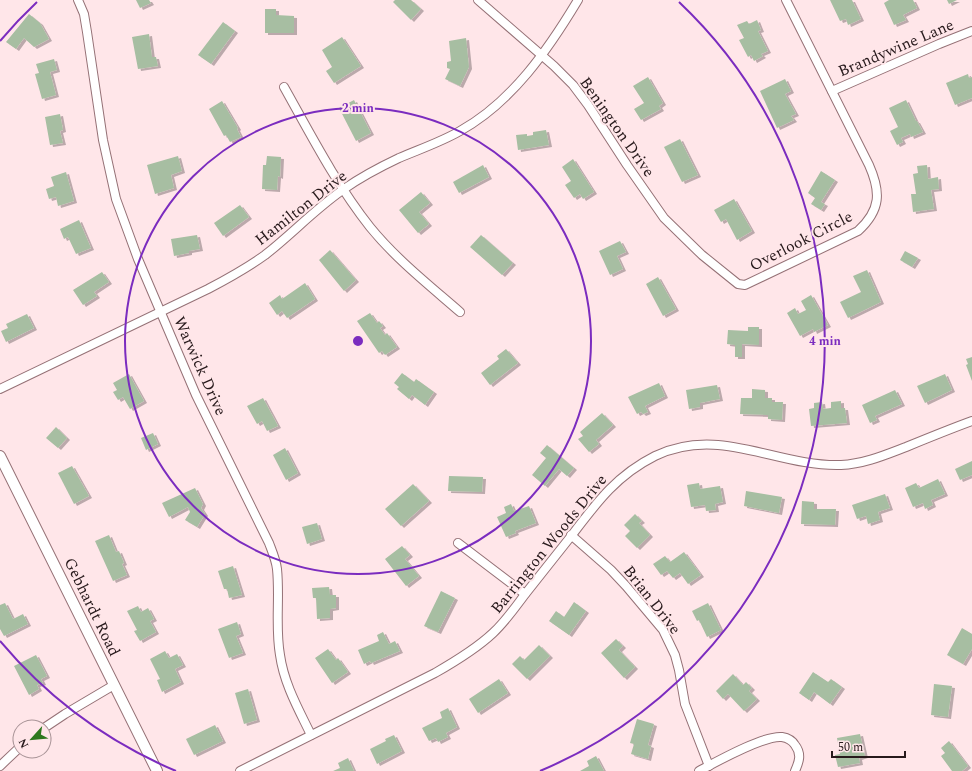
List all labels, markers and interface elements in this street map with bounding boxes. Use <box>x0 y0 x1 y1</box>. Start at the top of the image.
street label: Brandywine Lane <box>834 13 958 83</box>
street label: Benington Drive <box>573 72 661 182</box>
text: 2 min <box>342 99 375 118</box>
street label: Hamilton Drive <box>250 164 352 252</box>
street label: Overlook Circle <box>745 205 857 277</box>
street label: Warwick Drive <box>167 313 233 419</box>
text: 4 min <box>809 332 842 351</box>
centre of rings <box>351 334 365 348</box>
street label: Barrington Woods Drive <box>485 469 613 619</box>
street label: Gebhardt Road <box>58 554 126 660</box>
street label: Brian Drive <box>617 560 687 640</box>
north arrow <box>12 719 52 759</box>
scale bar <box>832 733 905 759</box>
text: N <box>14 735 33 751</box>
text: 50 m <box>838 738 863 757</box>

